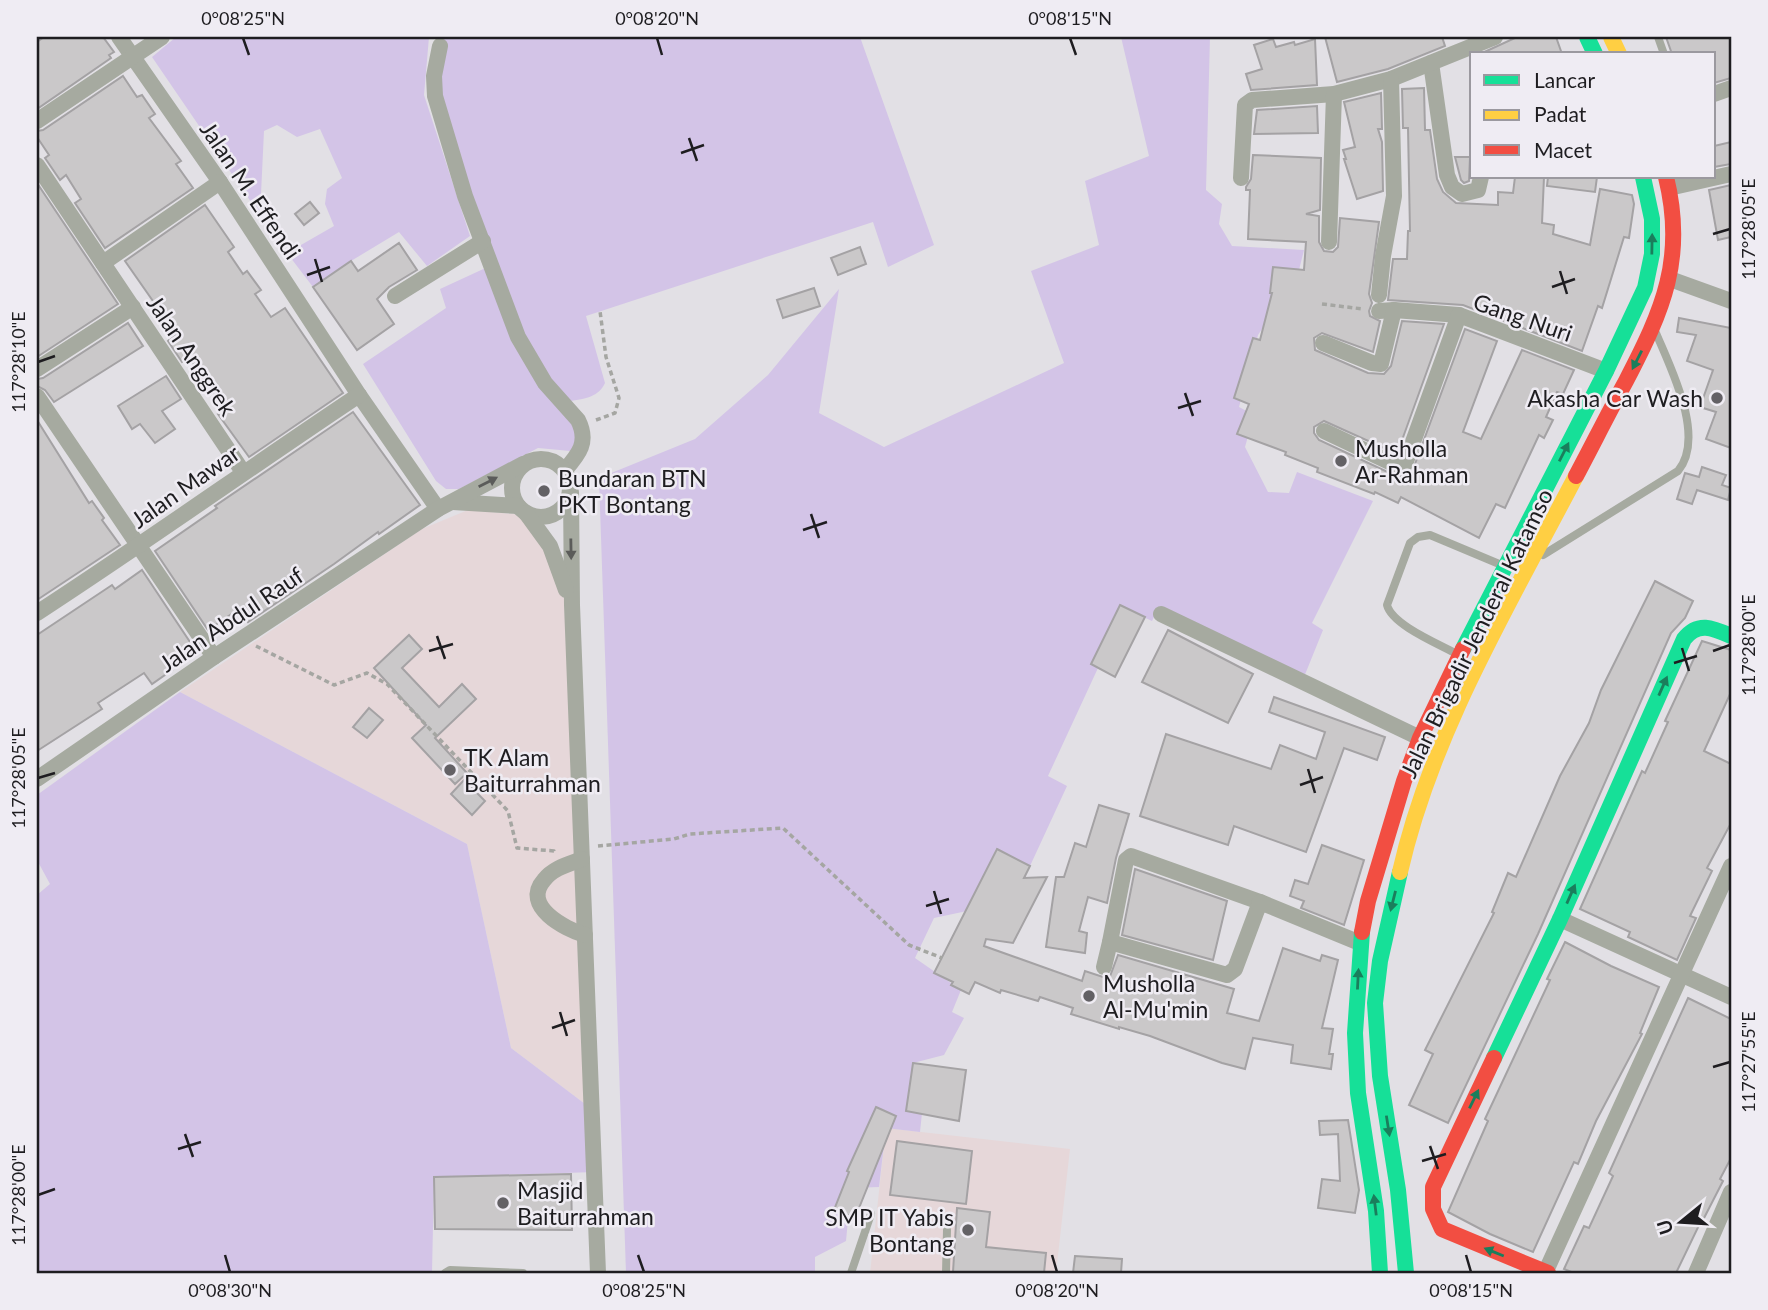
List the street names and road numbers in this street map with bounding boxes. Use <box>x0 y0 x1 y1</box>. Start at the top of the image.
street label: Jalan M. Effendi <box>195 116 307 264</box>
street label: Gang Nuri <box>1470 287 1576 347</box>
street label: Jalan Anggrek <box>141 289 243 421</box>
street label: Jalan Mawar <box>125 438 245 534</box>
street label: Jalan Brigadir Jenderal Katamso <box>1394 484 1558 782</box>
street label: Jalan Abdul Rauf <box>154 561 308 677</box>

